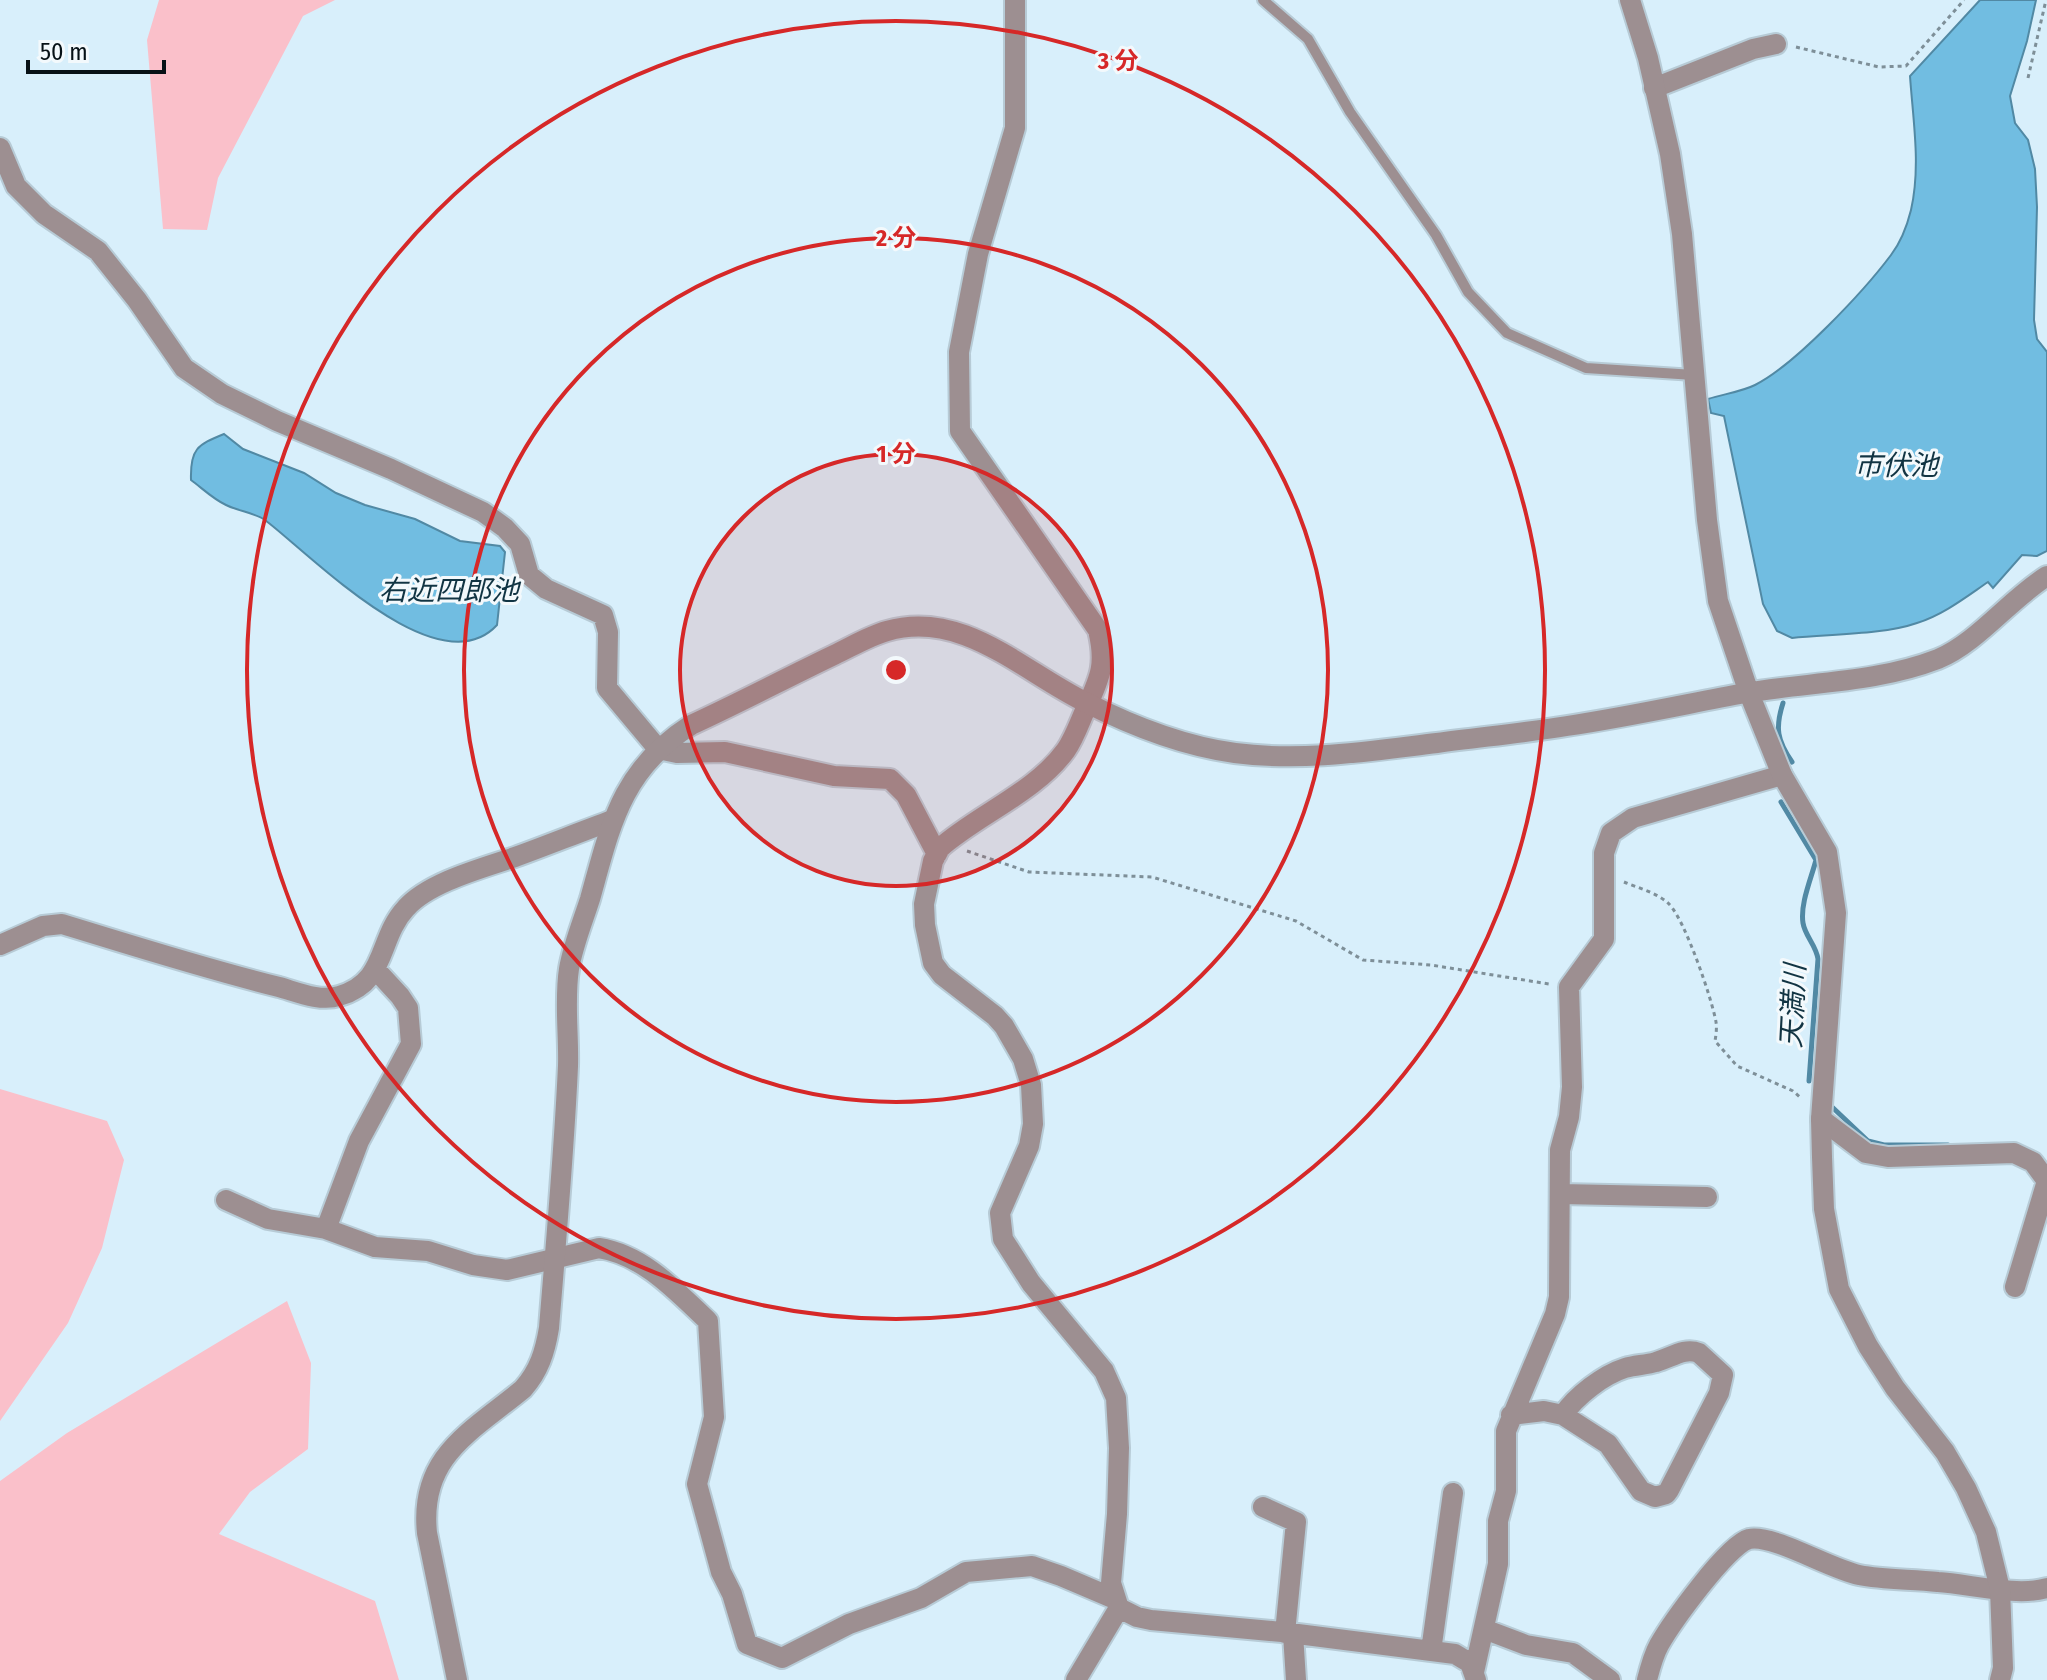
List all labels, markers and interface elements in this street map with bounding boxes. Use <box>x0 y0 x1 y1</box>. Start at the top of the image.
scale bar <box>28 24 164 74</box>
text: 50 m <box>40 38 88 66</box>
text: 3 分 <box>1097 47 1138 75</box>
text: 2 分 <box>875 224 916 252</box>
text: 1 分 <box>876 440 916 468</box>
water label: 市伏池 <box>1854 449 1941 482</box>
water label: 右近四郎池 <box>379 574 522 607</box>
centre of rings <box>882 656 910 684</box>
water label: 天満川 <box>1774 960 1812 1049</box>

